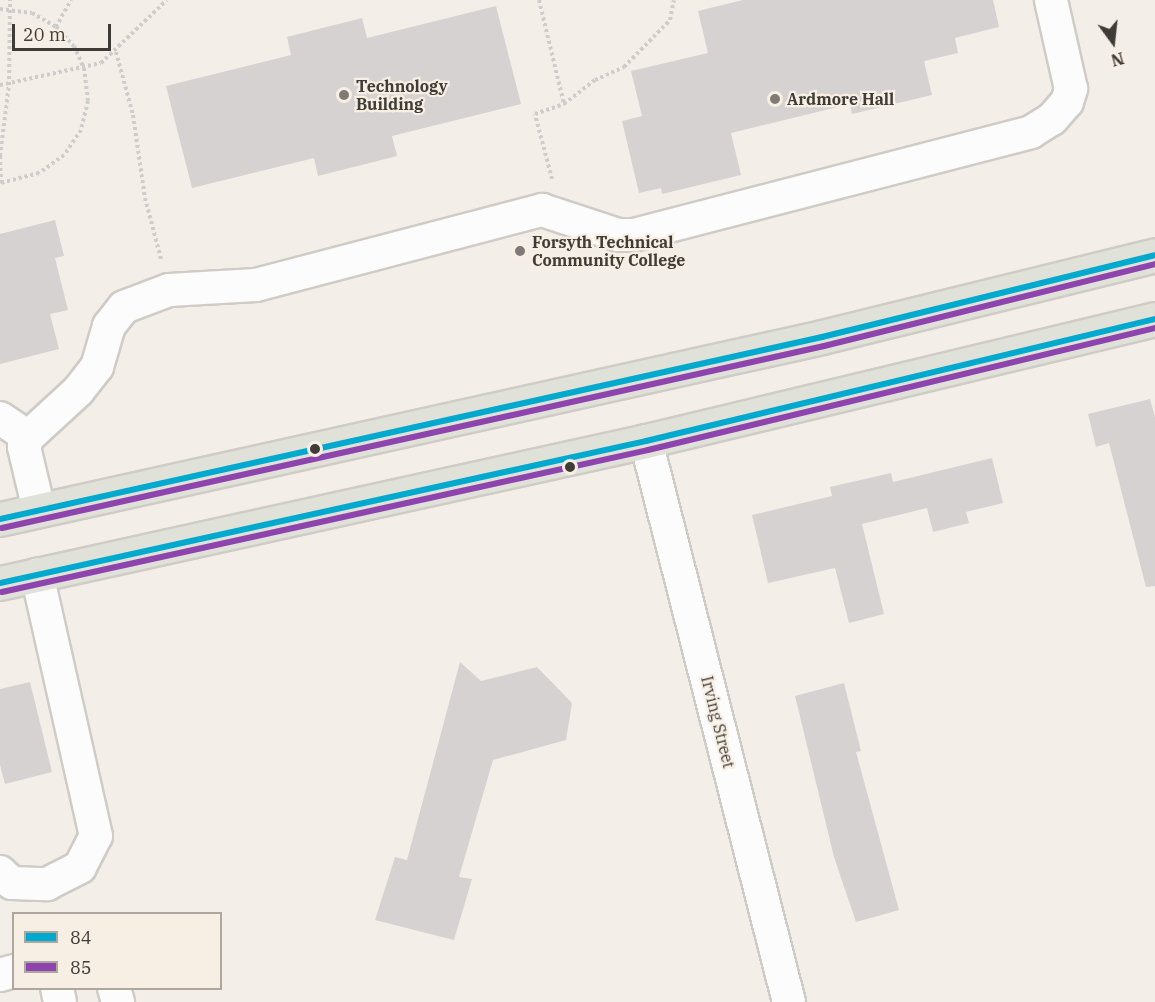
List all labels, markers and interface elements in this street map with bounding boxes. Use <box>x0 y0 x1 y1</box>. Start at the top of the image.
scale bar <box>15 12 114 50</box>
north arrow <box>1083 12 1143 72</box>
text: 20 m <box>23 23 66 46</box>
text: N <box>1109 48 1126 71</box>
place label: Technology Building <box>356 76 448 114</box>
marker: Technology Building <box>337 88 351 102</box>
place label: Ardmore Hall <box>787 89 894 109</box>
marker: Ardmore Hall <box>768 92 782 106</box>
place label: Forsyth Technical Community College <box>532 232 685 270</box>
marker: Forsyth Technical Community College <box>513 244 527 258</box>
unlabelled marker <box>309 443 321 455</box>
unlabelled marker <box>564 461 576 473</box>
street label: Irving Street <box>697 674 739 770</box>
legend <box>12 912 222 990</box>
text: 84 <box>70 926 92 949</box>
text: 85 <box>70 956 92 979</box>

